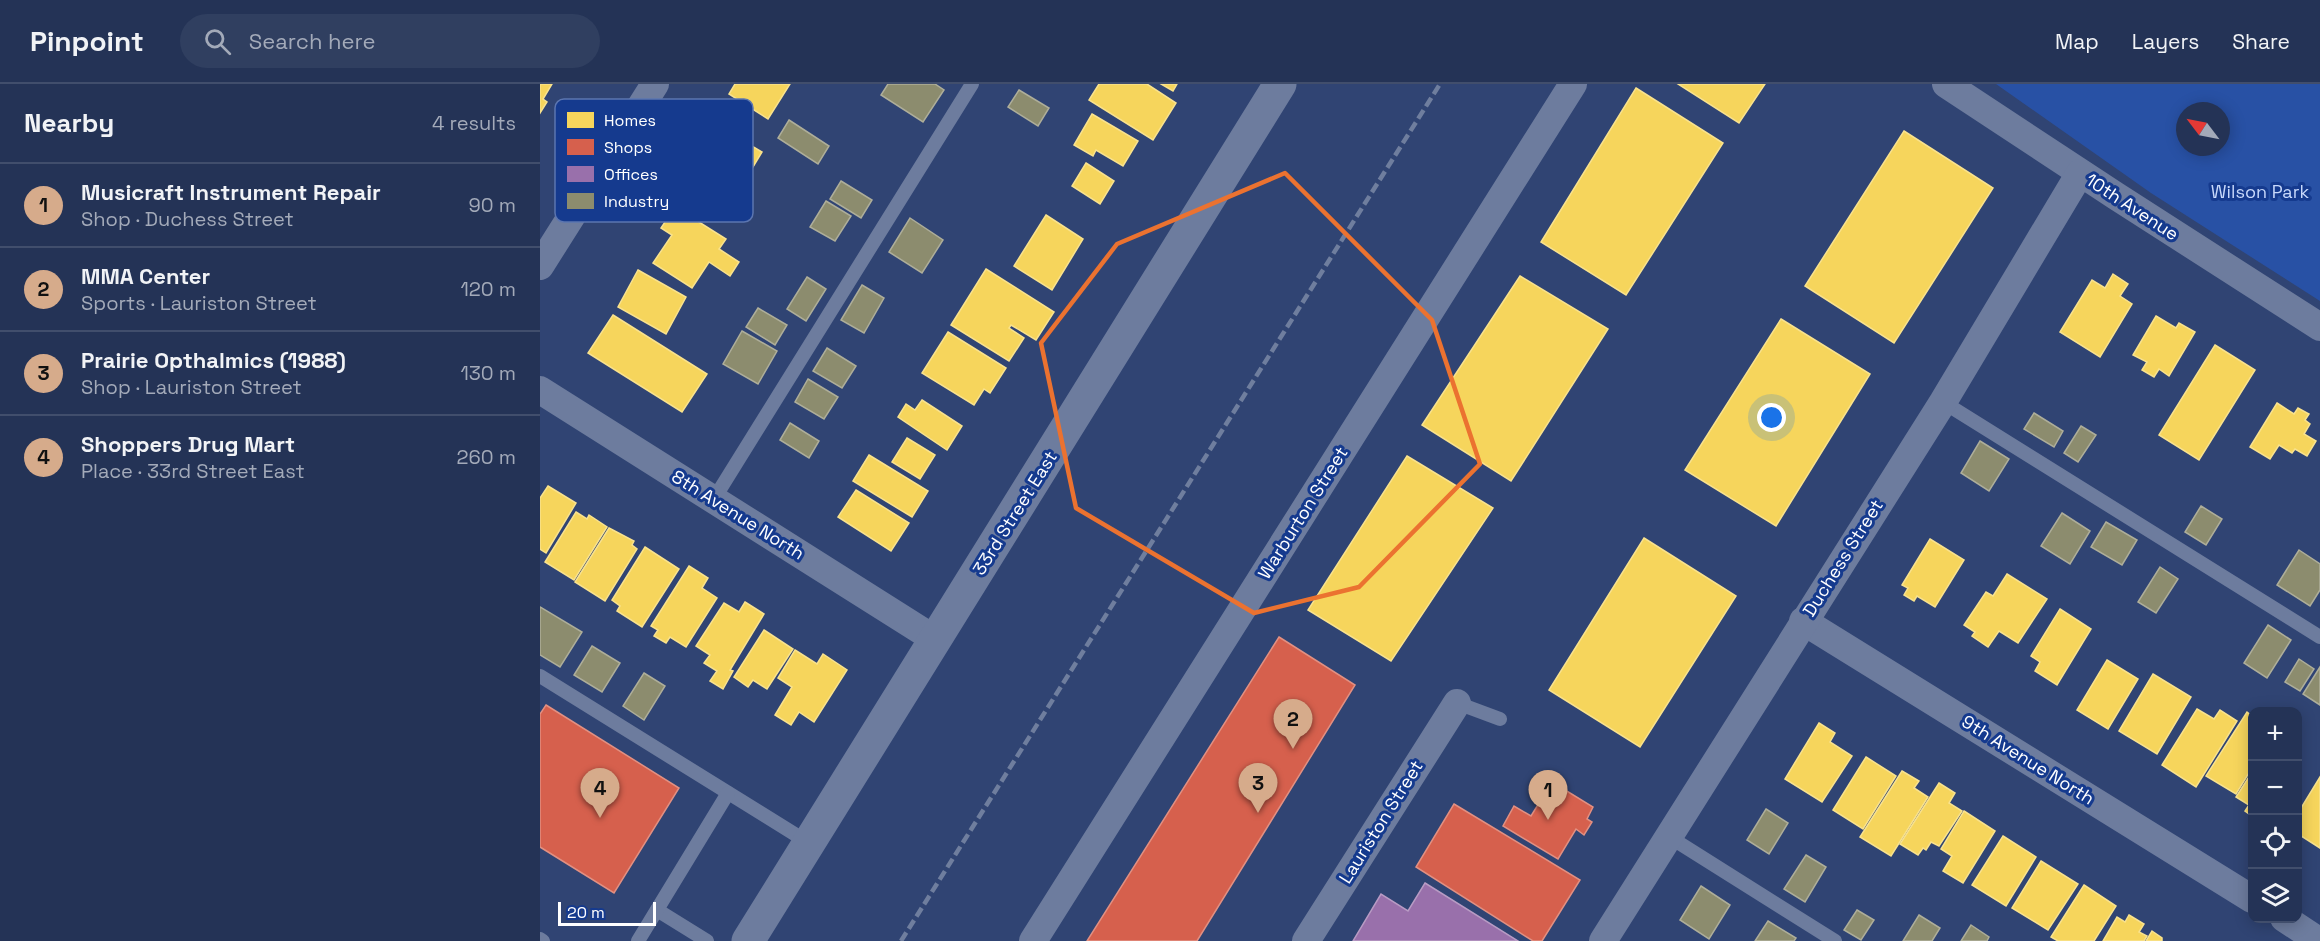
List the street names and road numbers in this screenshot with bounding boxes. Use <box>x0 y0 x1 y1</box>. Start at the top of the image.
street label: 10th Avenue <box>2081 168 2183 245</box>
street label: Warburton Street <box>1253 442 1353 583</box>
street label: 33rd Street East <box>967 446 1062 579</box>
street label: 8th Avenue North <box>668 464 809 565</box>
street label: Duchess Street <box>1797 495 1888 621</box>
street label: 9th Avenue North <box>1958 710 2099 810</box>
street label: Lauriston Street <box>1333 756 1428 888</box>

